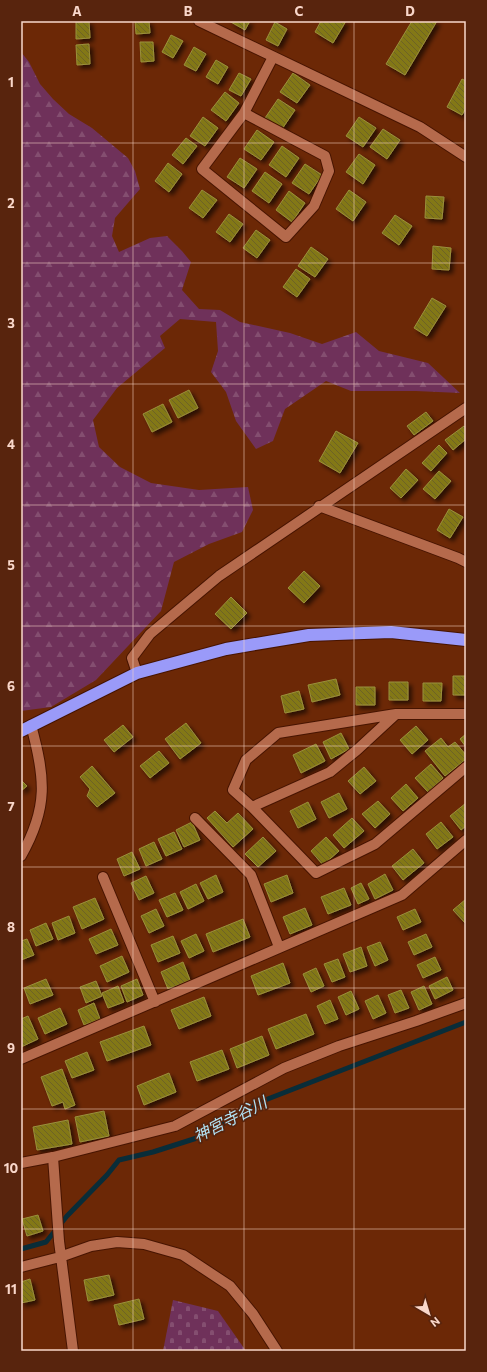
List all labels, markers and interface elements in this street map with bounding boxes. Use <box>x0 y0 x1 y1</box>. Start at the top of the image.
text: A <box>72 3 82 19</box>
text: B <box>184 3 193 19</box>
text: C <box>295 3 304 19</box>
text: D <box>405 3 415 19</box>
text: 1 <box>8 74 14 90</box>
text: 2 <box>7 195 15 211</box>
text: 3 <box>7 315 15 331</box>
text: 4 <box>7 436 15 452</box>
text: 5 <box>7 557 15 573</box>
text: 6 <box>7 678 15 694</box>
text: 7 <box>7 798 15 814</box>
text: 8 <box>7 919 15 935</box>
text: 9 <box>7 1040 15 1056</box>
water label: 神宮寺谷川 <box>190 1091 272 1145</box>
text: 10 <box>4 1160 19 1176</box>
text: 11 <box>5 1281 17 1297</box>
north arrow <box>409 1294 449 1334</box>
text: N <box>428 1315 443 1330</box>

